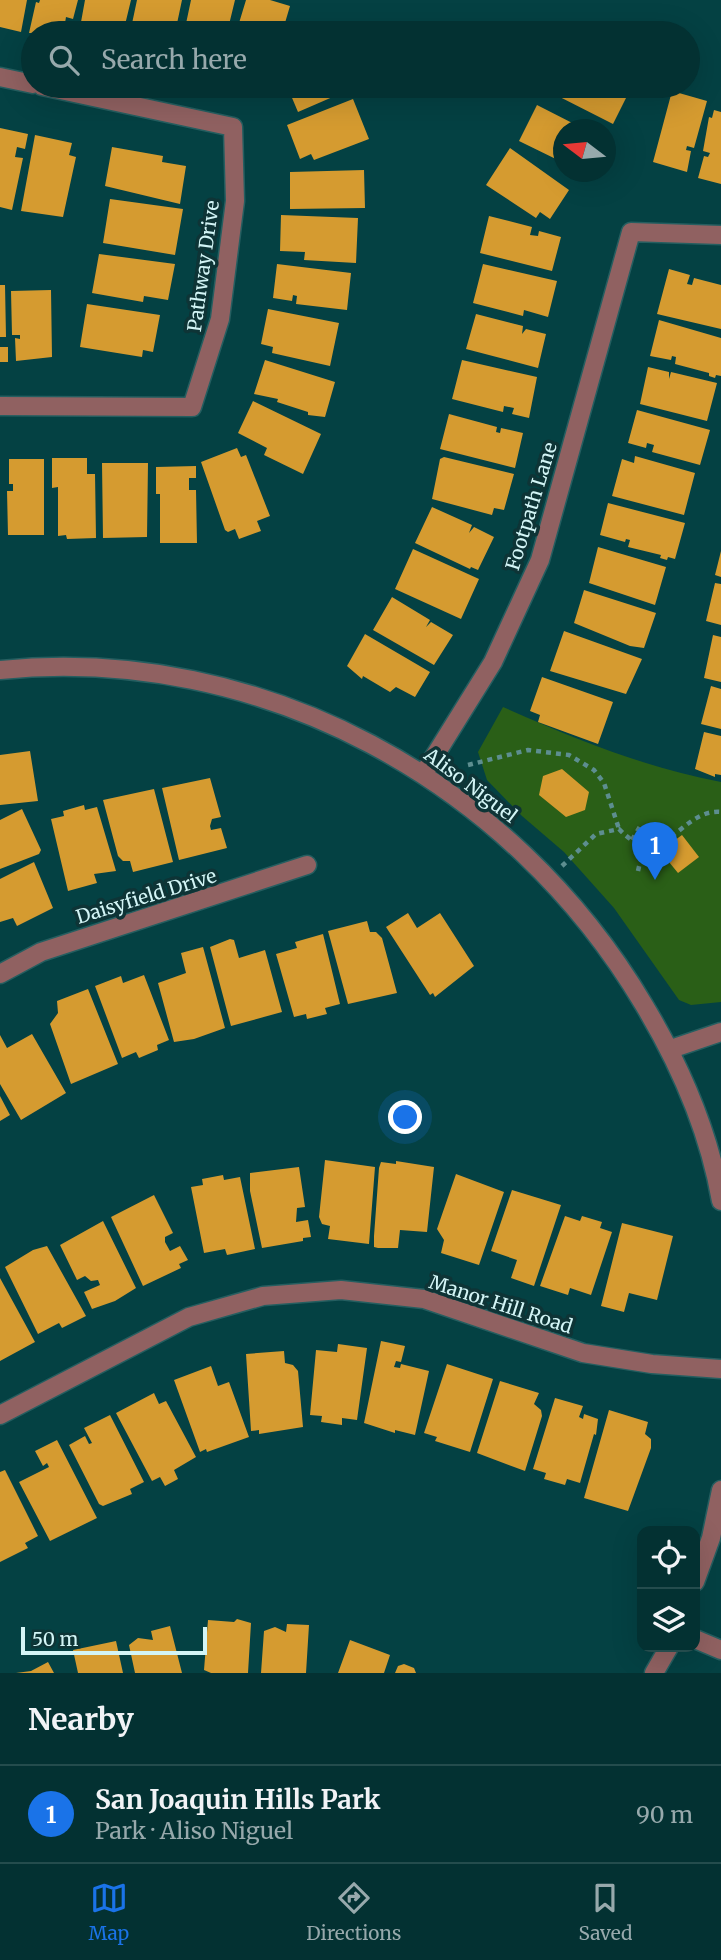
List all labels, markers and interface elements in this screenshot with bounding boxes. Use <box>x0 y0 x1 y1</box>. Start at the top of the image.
search box <box>21 21 700 98</box>
icon: search <box>45 41 83 79</box>
text: Search here <box>101 43 247 76</box>
north arrow <box>553 119 616 182</box>
street label: Pathway Drive <box>182 199 224 333</box>
street label: Footpath Lane <box>500 439 562 573</box>
street label: Aliso Niguel <box>419 742 522 828</box>
pin: 1 <box>632 822 678 880</box>
street label: Daisyfield Drive <box>73 863 219 929</box>
your location <box>388 1100 422 1134</box>
street label: Manor Hill Road <box>426 1270 576 1338</box>
map controls <box>637 1526 700 1652</box>
button: locate <box>637 1526 700 1589</box>
button: layers <box>637 1589 700 1652</box>
scale bar <box>21 1624 206 1656</box>
text: 50 m <box>32 1627 78 1651</box>
text: Nearby <box>28 1700 134 1738</box>
text: San Joaquin Hills Park <box>95 1783 380 1816</box>
text: 1 <box>46 1800 56 1829</box>
text: 90 m <box>636 1800 693 1829</box>
text: Park · Aliso Niguel <box>95 1816 293 1845</box>
tab: Map <box>89 1879 129 1945</box>
tab: Directions <box>306 1879 401 1945</box>
tab: Saved <box>579 1879 632 1945</box>

